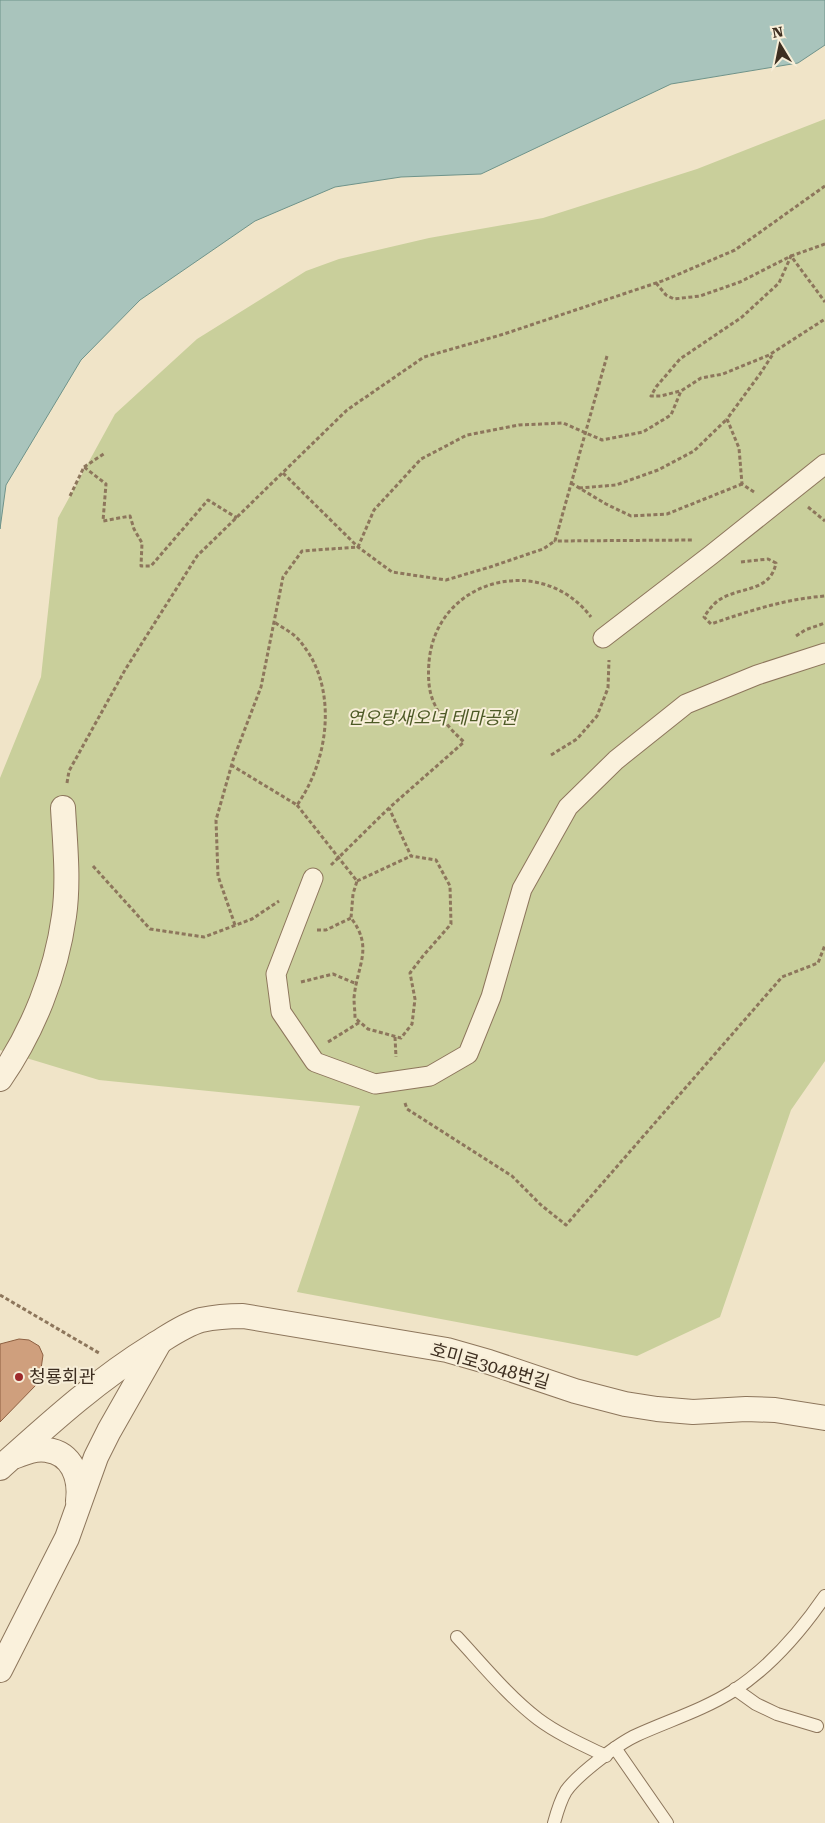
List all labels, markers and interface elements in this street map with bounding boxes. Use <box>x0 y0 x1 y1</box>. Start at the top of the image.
north arrow <box>755 20 805 70</box>
text: N <box>771 23 785 41</box>
park label: 연오랑새오녀 테마공원 <box>347 707 519 728</box>
street label: 호미로3048번길 <box>428 1338 552 1393</box>
place label: 청룡회관 <box>29 1366 96 1387</box>
marker: 청룡회관 <box>13 1371 25 1383</box>

